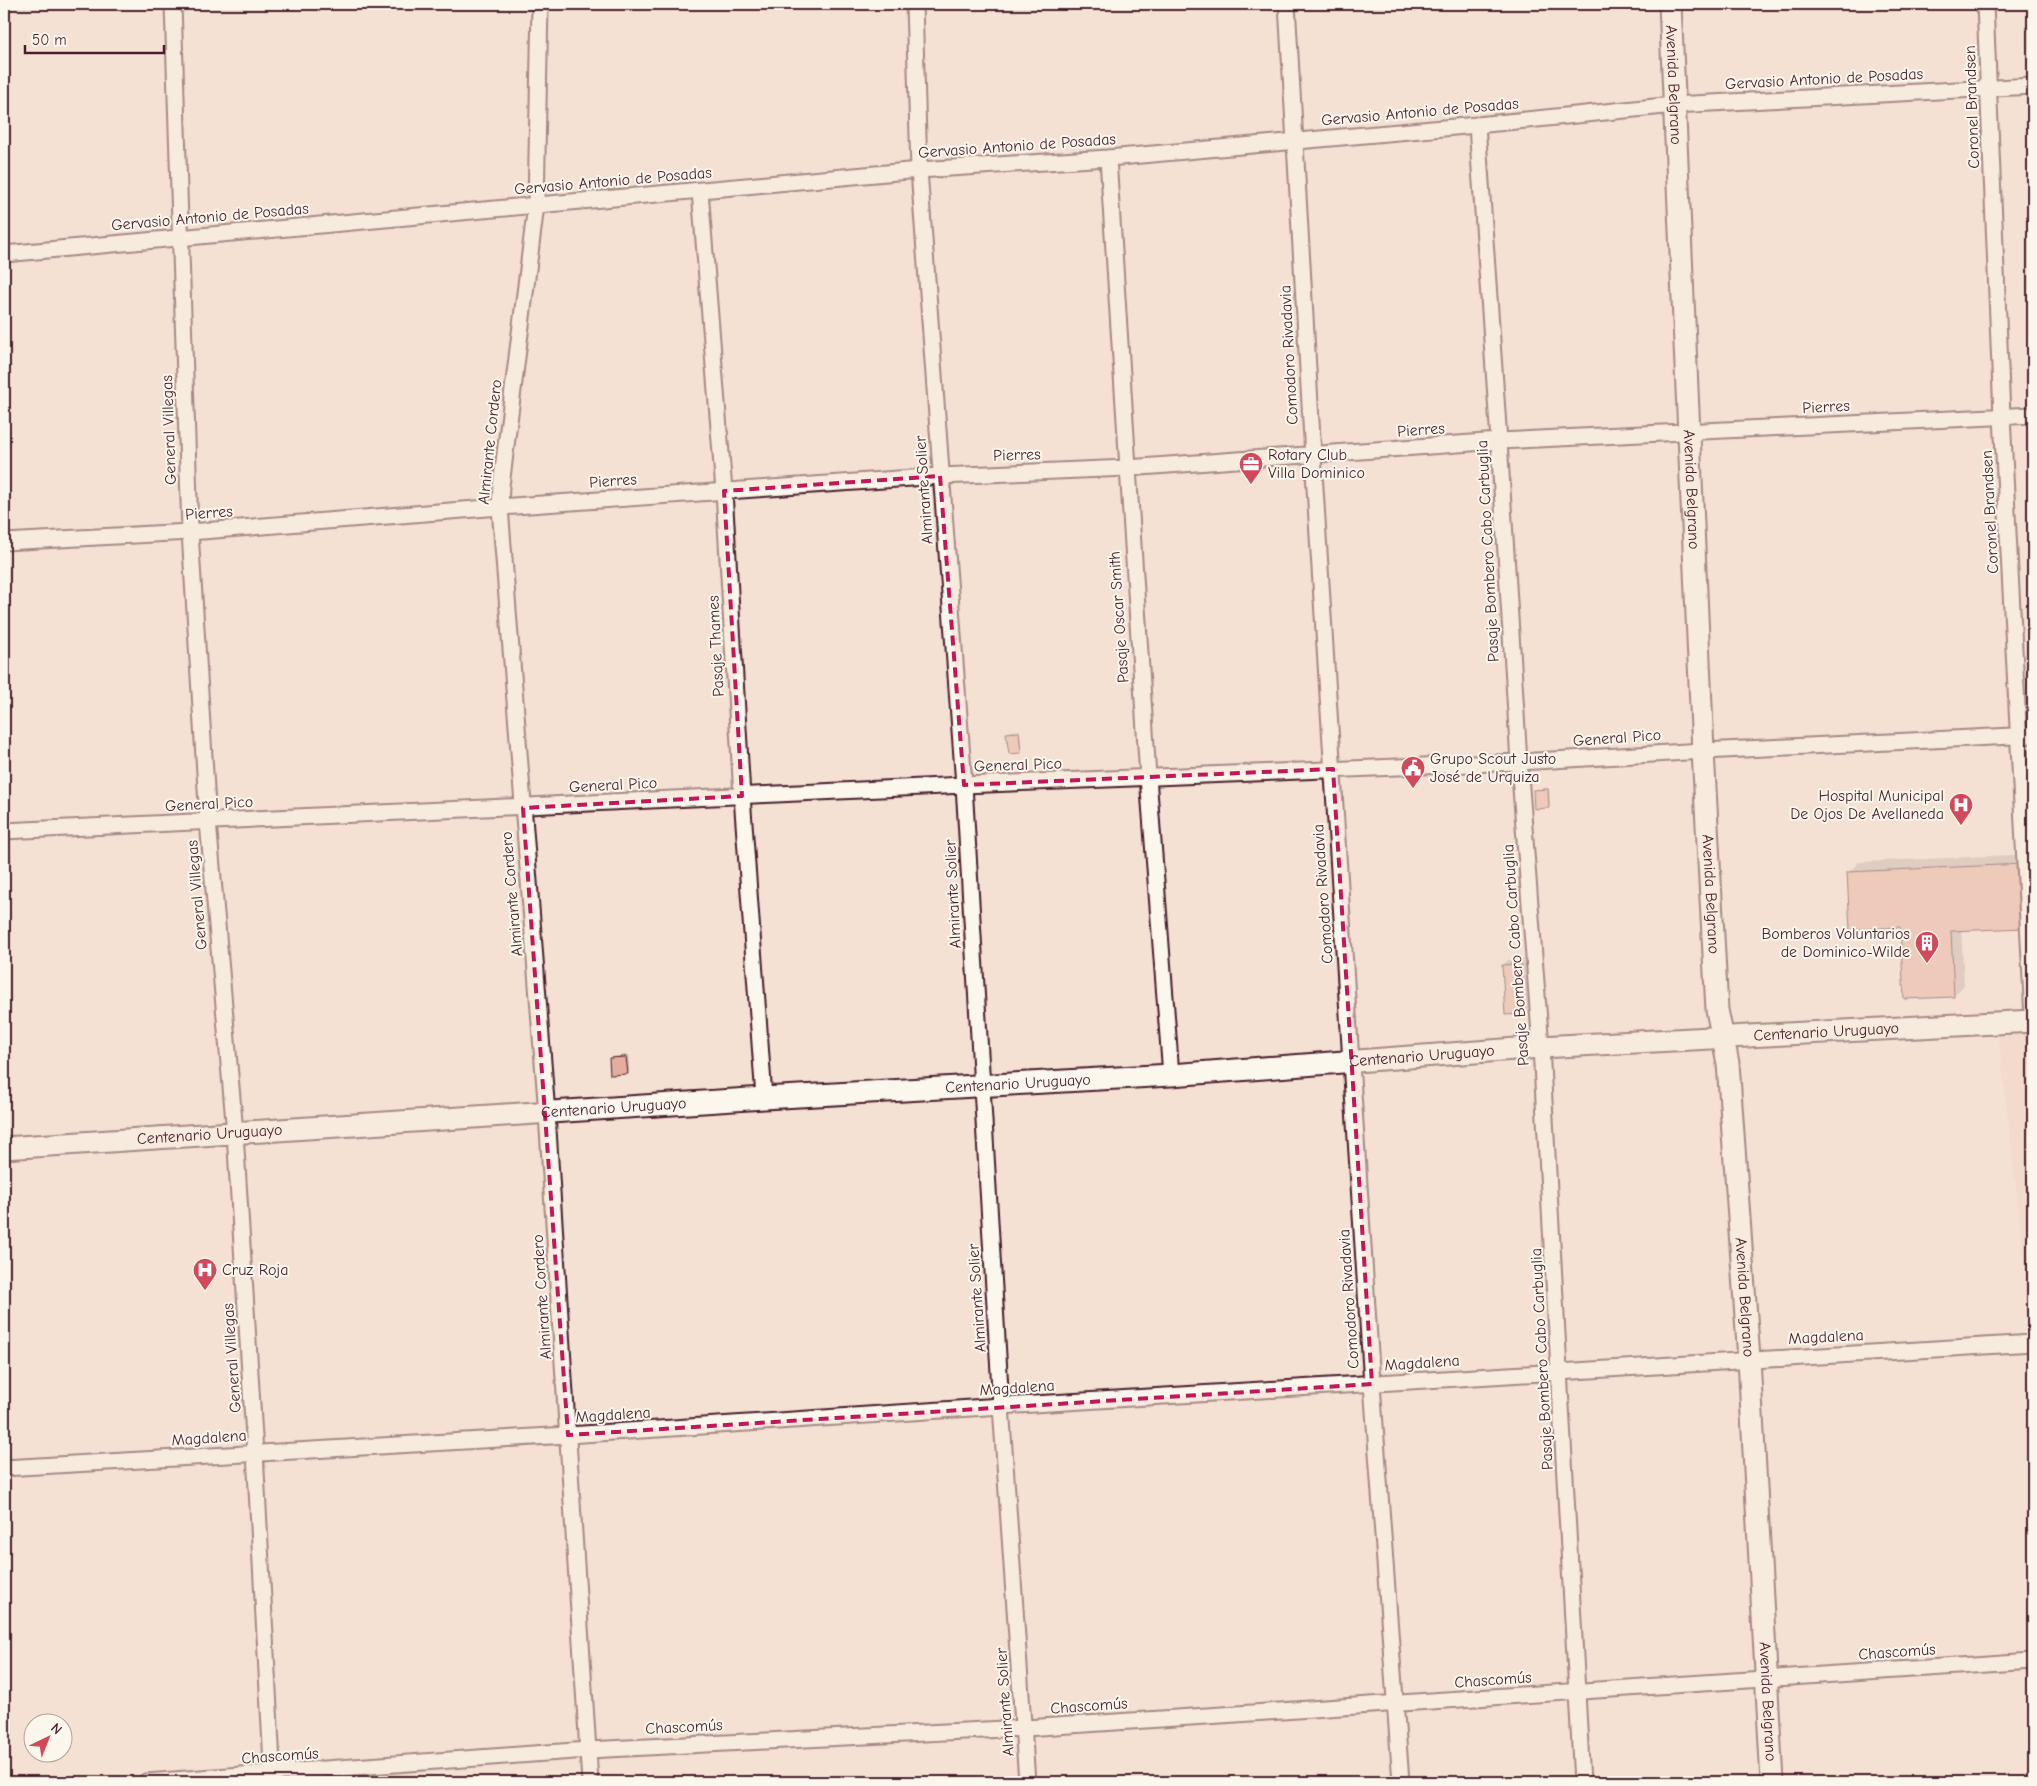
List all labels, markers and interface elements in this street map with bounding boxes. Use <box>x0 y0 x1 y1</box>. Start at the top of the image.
scale bar <box>25 22 164 54</box>
street label: Avenida Belgrano <box>1662 25 1685 145</box>
text: 50 m <box>32 31 67 49</box>
street label: Coronel Brandsen <box>1961 45 1983 169</box>
street label: Gervasio Antonio de Posadas <box>1725 65 1924 93</box>
street label: Gervasio Antonio de Posadas <box>1320 94 1520 130</box>
street label: Gervasio Antonio de Posadas <box>917 130 1117 162</box>
street label: Gervasio Antonio de Posadas <box>513 163 713 199</box>
street label: Gervasio Antonio de Posadas <box>110 199 310 235</box>
street label: Comodoro Rivadavia <box>1276 285 1302 425</box>
street label: General Villegas <box>158 374 180 485</box>
street label: Almirante Cordero <box>474 379 506 505</box>
street label: Pierres <box>1802 397 1851 417</box>
street label: Pierres <box>1397 419 1446 441</box>
street label: Avenida Belgrano <box>1680 429 1703 550</box>
street label: Almirante Solier <box>911 434 937 545</box>
street label: Pasaje Bombero Cabo Carbuglia <box>1473 440 1503 662</box>
street label: Pierres <box>993 445 1041 465</box>
place label: Rotary Club Villa Dominico <box>1268 446 1365 482</box>
street label: Coronel Brandsen <box>1978 450 2002 574</box>
office icon: Rotary Club Villa Dominico <box>1238 451 1264 485</box>
street label: Pierres <box>589 470 638 492</box>
street label: Pierres <box>185 502 234 524</box>
street label: Pasaje Oscar Smith <box>1105 551 1133 683</box>
street label: Pasaje Thames <box>704 594 728 697</box>
street label: General Pico <box>1572 726 1662 750</box>
place label: Grupo Scout Justo José de Urquiza <box>1430 750 1556 786</box>
street label: General Pico <box>974 754 1062 776</box>
public building icon: Grupo Scout Justo José de Urquiza <box>1400 755 1426 789</box>
street label: General Pico <box>568 774 658 796</box>
place label: Hospital Municipal De Ojos De Avellaneda <box>1790 787 1944 823</box>
hospital icon: Hospital Municipal De Ojos De Avellaneda <box>1948 792 1974 826</box>
street label: General Pico <box>164 793 254 815</box>
street label: Comodoro Rivadavia <box>1309 824 1337 964</box>
street label: Almirante Cordero <box>498 831 526 957</box>
street label: Avenida Belgrano <box>1699 834 1723 954</box>
street label: Almirante Solier <box>941 838 965 949</box>
street label: General Villegas <box>183 839 211 951</box>
street label: Pasaje Bombero Cabo Carbuglia <box>1499 844 1533 1066</box>
place label: Bomberos Voluntarios de Dominico-Wilde <box>1761 925 1910 961</box>
building icon: Bomberos Voluntarios de Dominico-Wilde <box>1914 930 1940 964</box>
street label: Centenario Uruguayo <box>1753 1019 1900 1045</box>
street label: Centenario Uruguayo <box>1349 1042 1495 1070</box>
street label: Centenario Uruguayo <box>945 1071 1091 1097</box>
street label: Centenario Uruguayo <box>540 1094 687 1122</box>
street label: Centenario Uruguayo <box>136 1121 283 1148</box>
street label: Comodoro Rivadavia <box>1335 1229 1363 1369</box>
street label: Almirante Cordero <box>529 1234 555 1360</box>
street label: Avenida Belgrano <box>1731 1237 1758 1358</box>
street label: Almirante Solier <box>964 1242 990 1353</box>
street label: Pasaje Bombero Cabo Carbuglia <box>1527 1248 1557 1470</box>
hospital icon: Cruz Roja <box>192 1257 218 1291</box>
place label: Cruz Roja <box>222 1261 288 1279</box>
street label: General Villegas <box>219 1302 245 1414</box>
street label: Magdalena <box>1788 1326 1864 1348</box>
street label: Magdalena <box>1384 1351 1460 1375</box>
street label: Magdalena <box>979 1376 1055 1400</box>
street label: Magdalena <box>575 1403 651 1427</box>
street label: Magdalena <box>171 1426 247 1450</box>
street label: Chascomús <box>1858 1640 1937 1664</box>
street label: Avenida Belgrano <box>1755 1641 1780 1762</box>
street label: Almirante Solier <box>992 1646 1018 1757</box>
street label: Chascomús <box>1454 1668 1533 1692</box>
street label: Chascomús <box>1050 1694 1129 1718</box>
north arrow <box>22 1714 72 1764</box>
street label: Chascomús <box>645 1716 724 1738</box>
text: N <box>47 1720 66 1738</box>
street label: Chascomús <box>241 1744 320 1768</box>

